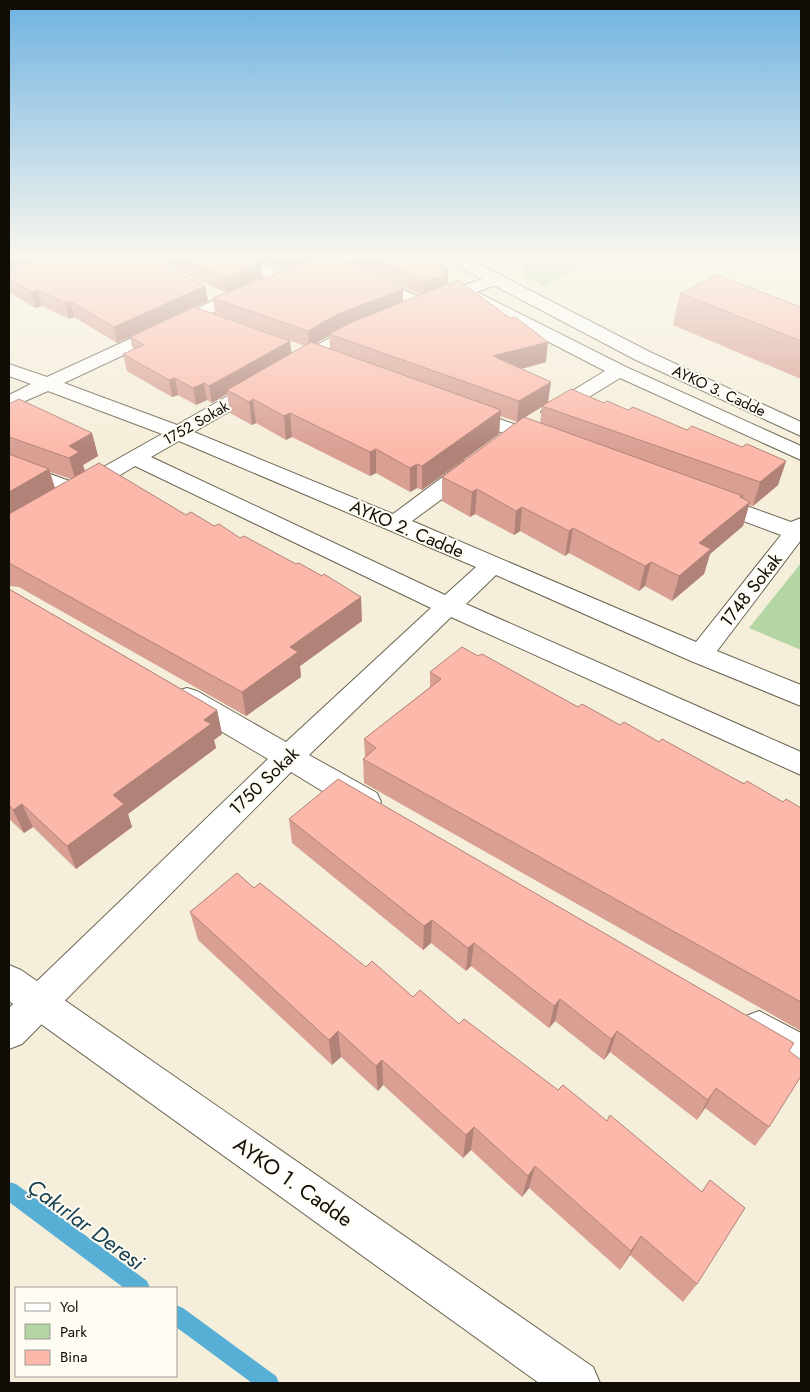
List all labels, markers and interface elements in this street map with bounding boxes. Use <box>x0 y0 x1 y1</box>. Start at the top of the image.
street label: AYKO 3. Cadde <box>669 360 769 422</box>
street label: 1752 Sokak <box>159 395 233 451</box>
street label: AYKO 2. Cadde <box>346 493 468 565</box>
street label: 1748 Sokak <box>714 547 788 632</box>
street label: 1750 Sokak <box>223 741 305 821</box>
street label: AYKO 1. Cadde <box>227 1130 359 1234</box>
water label: Çakırlar Deresi <box>21 1171 151 1278</box>
legend <box>15 1287 178 1377</box>
text: Yol <box>60 1296 79 1318</box>
text: Park <box>60 1321 87 1343</box>
text: Bina <box>60 1346 87 1368</box>

